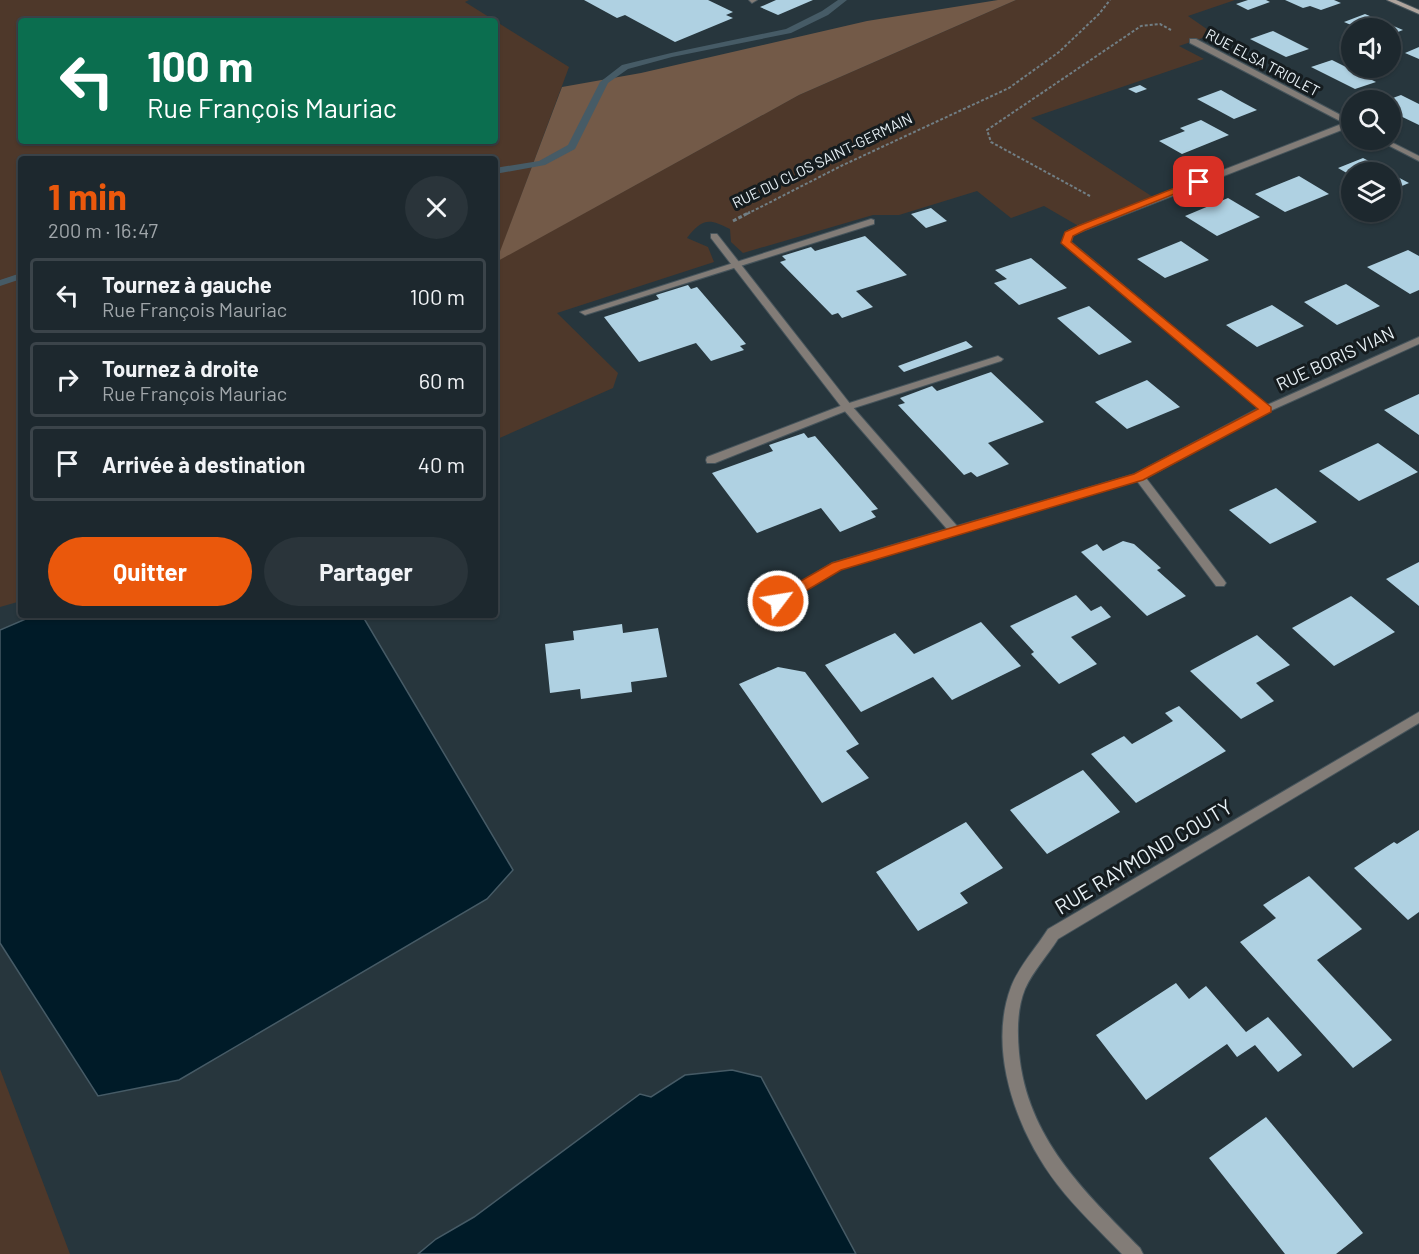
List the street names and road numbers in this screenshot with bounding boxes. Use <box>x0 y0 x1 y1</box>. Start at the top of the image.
street label: RUE ELSA TRIOLET <box>1203 24 1323 100</box>
street label: RUE DU CLOS SAINT-GERMAIN <box>729 108 915 212</box>
street label: RUE BORIS VIAN <box>1272 321 1398 395</box>
street label: RUE RAYMOND COUTY <box>1050 793 1236 919</box>

